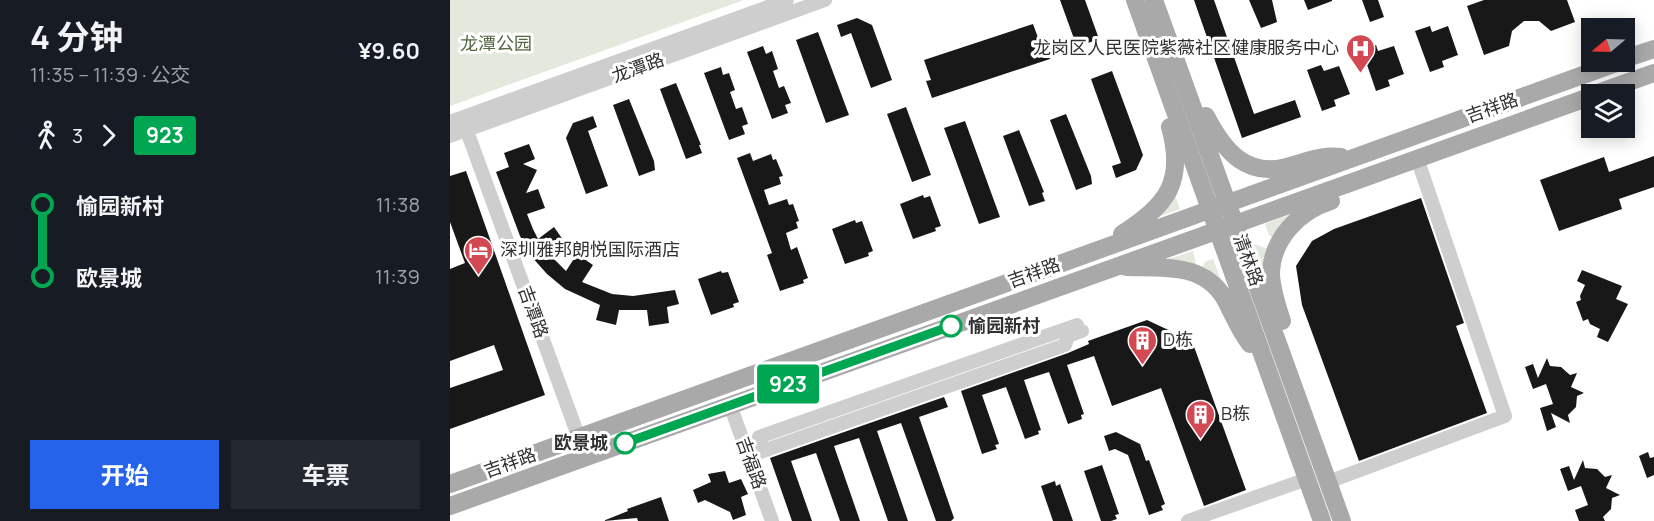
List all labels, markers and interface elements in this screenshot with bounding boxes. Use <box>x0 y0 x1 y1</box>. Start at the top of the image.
text: 4 分钟 <box>30 14 123 59</box>
north arrow <box>1581 18 1635 72</box>
map controls <box>1581 18 1635 138</box>
park label: 龙潭公园 <box>460 31 532 55</box>
hospital icon: 龙岗区人民医院紫薇社区健康服务中心 <box>1344 32 1376 74</box>
place label: 龙岗区人民医院紫薇社区健康服务中心 <box>1033 35 1339 59</box>
text: ¥9.60 <box>358 36 420 66</box>
street label: 龙潭路 <box>608 47 667 88</box>
text: 11:35 – 11:39 · 公交 <box>30 61 191 88</box>
button: layers <box>1581 84 1635 138</box>
street label: 吉祥路 <box>1462 87 1521 128</box>
icon: walk <box>30 119 63 152</box>
icon: forward <box>92 119 125 152</box>
text: 923 <box>146 121 184 149</box>
text: 3 <box>72 122 83 149</box>
text: 愉园新村 <box>76 191 164 221</box>
text: 11:38 <box>376 191 420 218</box>
street label: 清林路 <box>1228 230 1269 289</box>
hotel icon: 深圳雅邦朗悦国际酒店 <box>463 234 495 276</box>
place label: 深圳雅邦朗悦国际酒店 <box>500 237 680 261</box>
street label: 吉祥路 <box>1004 252 1063 293</box>
text: 欧景城 <box>76 263 142 293</box>
text: 11:39 <box>375 263 420 290</box>
street label: 吉潭路 <box>513 282 554 341</box>
place label: 愉园新村 <box>968 313 1040 337</box>
marker: 愉园新村 <box>940 315 962 337</box>
building icon: D栋 <box>1126 324 1158 366</box>
place label: D栋 <box>1163 327 1193 351</box>
line badge: 923 <box>754 364 822 404</box>
text: 923 <box>769 370 807 398</box>
building icon: B栋 <box>1184 398 1216 440</box>
place label: B栋 <box>1221 401 1250 425</box>
place label: 欧景城 <box>554 430 608 454</box>
marker: 欧景城 <box>614 432 636 454</box>
street label: 吉福路 <box>731 433 772 492</box>
button: 开始 <box>30 440 219 509</box>
button: 车票 <box>231 440 420 509</box>
street label: 吉祥路 <box>480 442 539 483</box>

